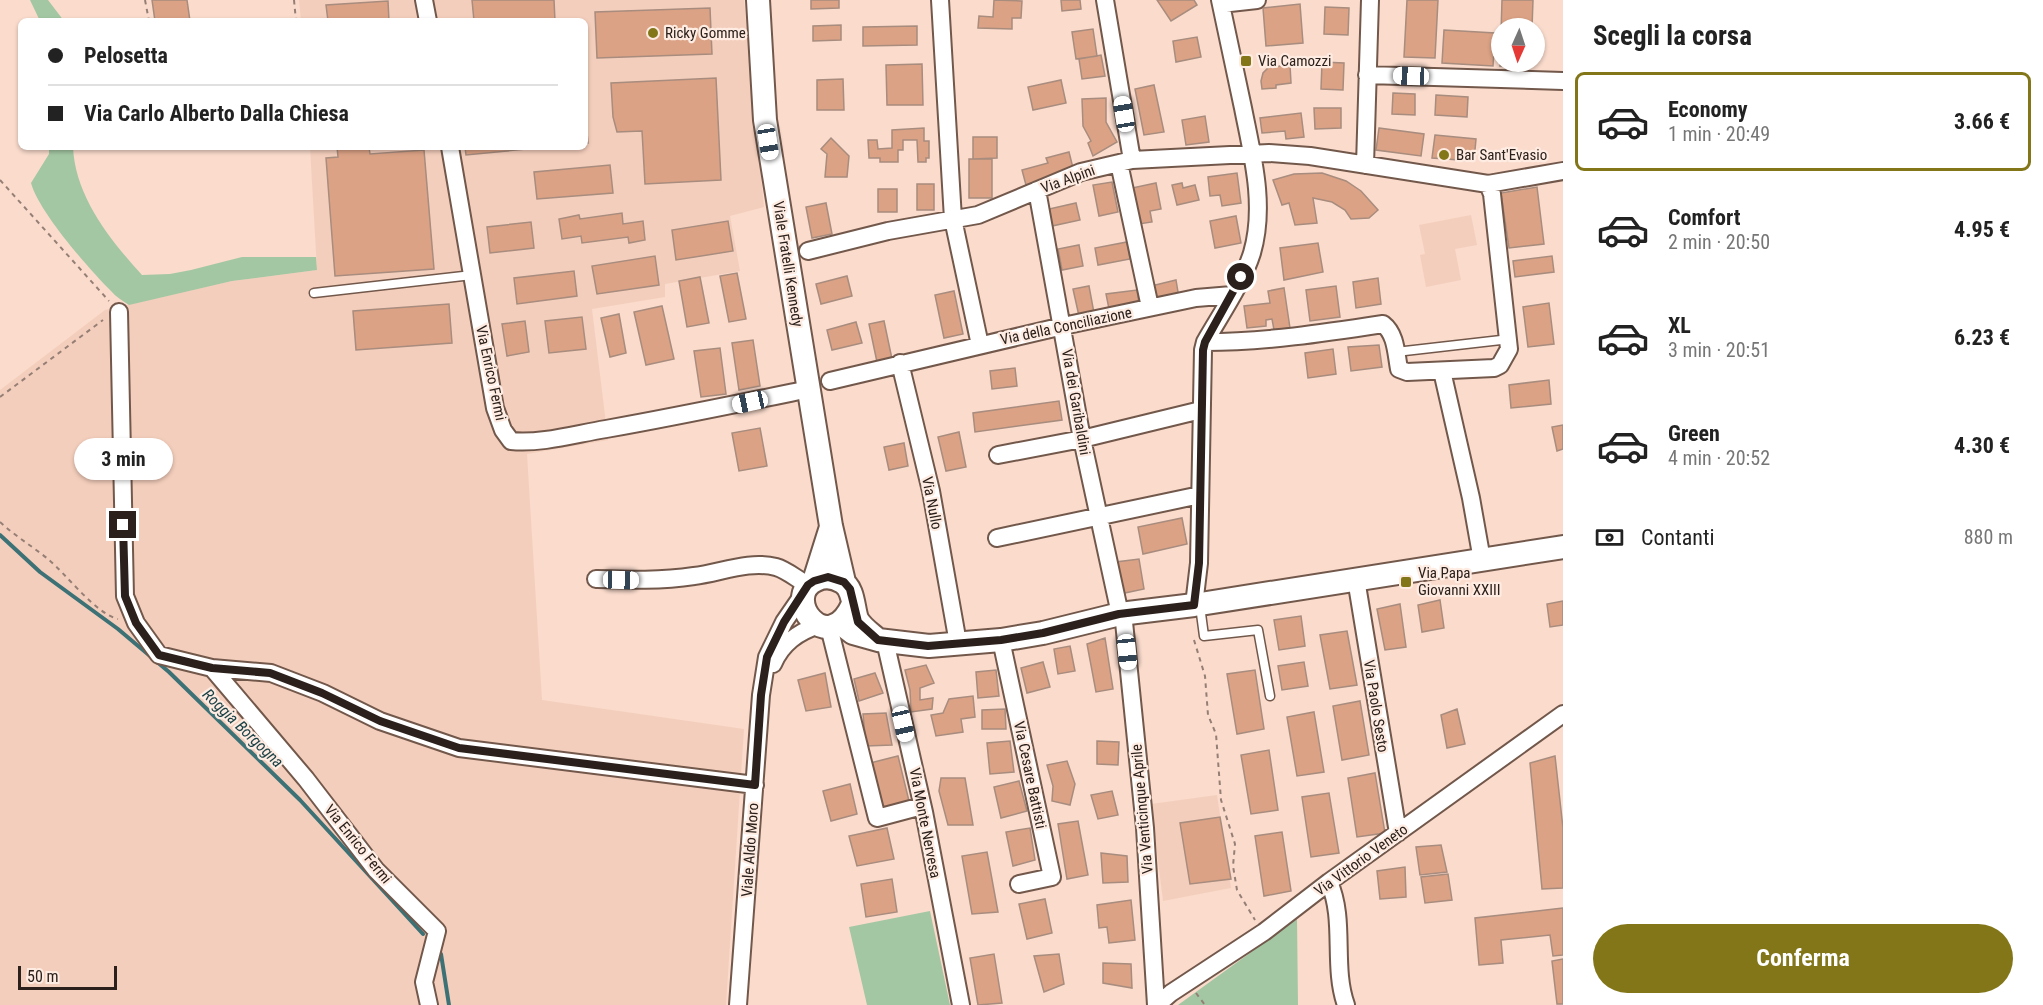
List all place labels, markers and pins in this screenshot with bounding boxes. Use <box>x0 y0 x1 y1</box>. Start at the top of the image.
place label: Ricky Gomme <box>665 24 746 42</box>
marker: Ricky Gomme <box>646 26 660 40</box>
place label: Via Camozzi <box>1258 52 1331 70</box>
marker: Via Camozzi <box>1239 54 1253 68</box>
place label: Bar Sant'Evasio <box>1456 146 1547 164</box>
marker: Bar Sant'Evasio <box>1437 148 1451 162</box>
place label: Via Papa Giovanni XXIII <box>1418 564 1500 599</box>
marker: Via Papa Giovanni XXIII <box>1399 575 1413 589</box>

